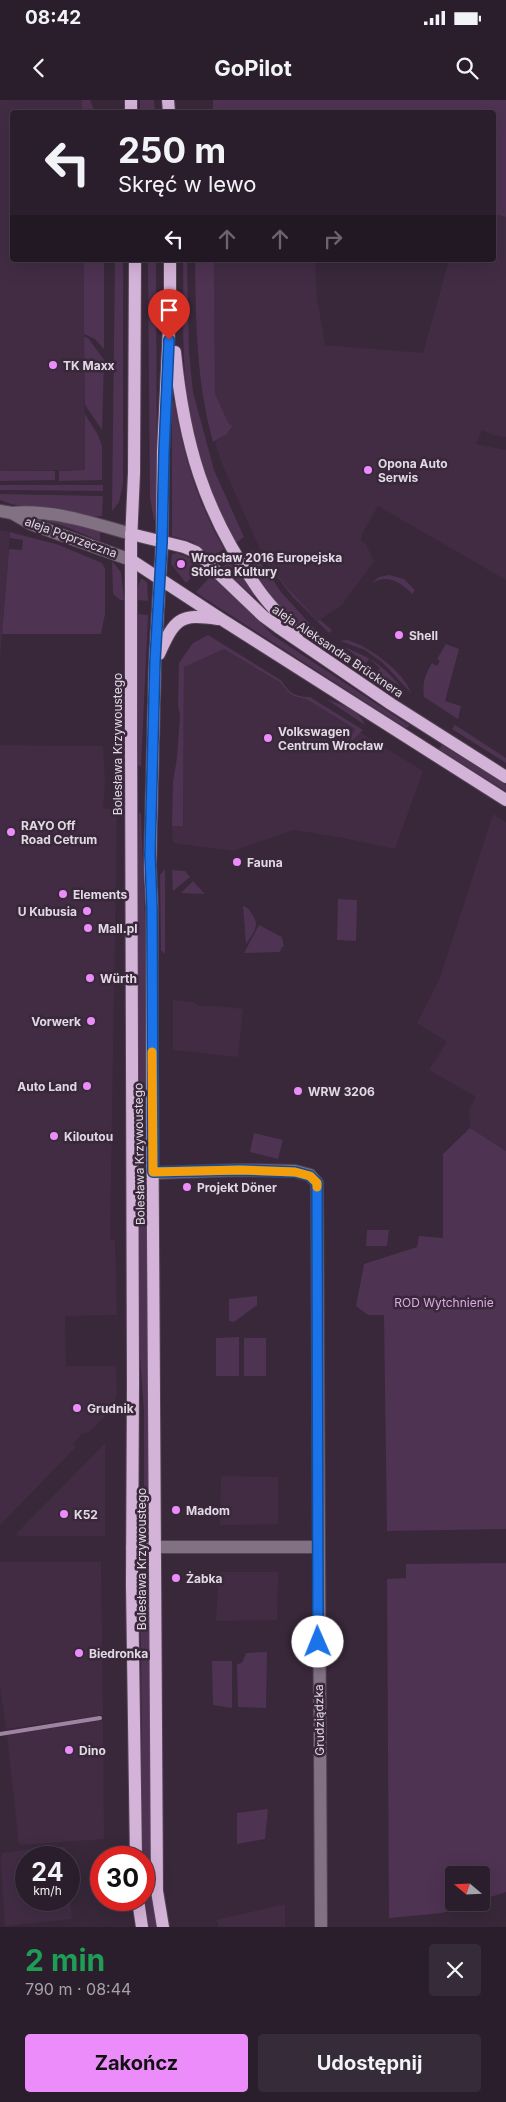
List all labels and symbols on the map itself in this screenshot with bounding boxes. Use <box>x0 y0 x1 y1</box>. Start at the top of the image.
pin <box>148 289 190 340</box>
place label: TK Maxx <box>63 358 115 373</box>
marker: TK Maxx <box>47 359 59 371</box>
place label: Opona Auto Serwis <box>378 456 448 485</box>
marker: Opona Auto Serwis <box>362 464 374 476</box>
street label: aleja Poprzeczna <box>23 513 119 561</box>
place label: Wrocław 2016 Europejska Stolica Kultury <box>191 550 342 579</box>
marker: Wrocław 2016 Europejska Stolica Kultury <box>175 558 187 570</box>
street label: aleja Aleksandra Brücknera <box>270 601 406 701</box>
place label: Shell <box>409 628 438 643</box>
marker: Shell <box>393 629 405 641</box>
street label: Bolesława Krzywoustego <box>110 673 125 815</box>
place label: Volkswagen Centrum Wrocław <box>278 724 384 753</box>
marker: Volkswagen Centrum Wrocław <box>262 732 274 744</box>
place label: RAYO Off Road Cetrum <box>21 818 97 847</box>
marker: RAYO Off Road Cetrum <box>5 826 17 838</box>
place label: Fauna <box>247 855 283 870</box>
marker: Fauna <box>231 856 243 868</box>
place label: Elements <box>73 887 128 902</box>
marker: Elements <box>57 888 69 900</box>
place label: U Kubusia <box>18 904 77 919</box>
marker: U Kubusia <box>81 905 93 917</box>
place label: Mall.pl <box>98 921 137 936</box>
marker: Mall.pl <box>82 922 94 934</box>
place label: Würth <box>100 971 137 986</box>
marker: Würth <box>84 972 96 984</box>
place label: Vorwerk <box>31 1014 81 1029</box>
marker: Vorwerk <box>85 1015 97 1027</box>
place label: Auto Land <box>17 1079 77 1094</box>
marker: Auto Land <box>81 1080 93 1092</box>
street label: Bolesława Krzywoustego <box>130 1083 148 1225</box>
place label: WRW 3206 <box>308 1084 375 1099</box>
marker: WRW 3206 <box>292 1085 304 1097</box>
place label: Kiloutou <box>64 1129 113 1144</box>
marker: Kiloutou <box>48 1130 60 1142</box>
place label: Projekt Döner <box>197 1180 277 1195</box>
marker: Projekt Döner <box>181 1181 193 1193</box>
park label: ROD Wytchnienie <box>394 1295 494 1310</box>
place label: Grudnik <box>87 1401 134 1416</box>
marker: Grudnik <box>71 1402 83 1414</box>
street label: Bolesława Krzywoustego <box>134 1488 149 1630</box>
place label: Madom <box>186 1503 230 1518</box>
marker: Madom <box>170 1504 182 1516</box>
place label: K52 <box>74 1507 98 1522</box>
marker: K52 <box>58 1508 70 1520</box>
place label: Żabka <box>186 1571 222 1586</box>
marker: Żabka <box>170 1572 182 1584</box>
position arrow <box>291 1615 343 1667</box>
place label: Biedronka <box>89 1646 148 1661</box>
marker: Biedronka <box>73 1647 85 1659</box>
street label: Grudziądzka <box>311 1684 327 1756</box>
place label: Dino <box>79 1743 106 1758</box>
marker: Dino <box>63 1744 75 1756</box>
speed limit sign: 30 <box>90 1846 155 1911</box>
north arrow <box>445 1866 490 1911</box>

